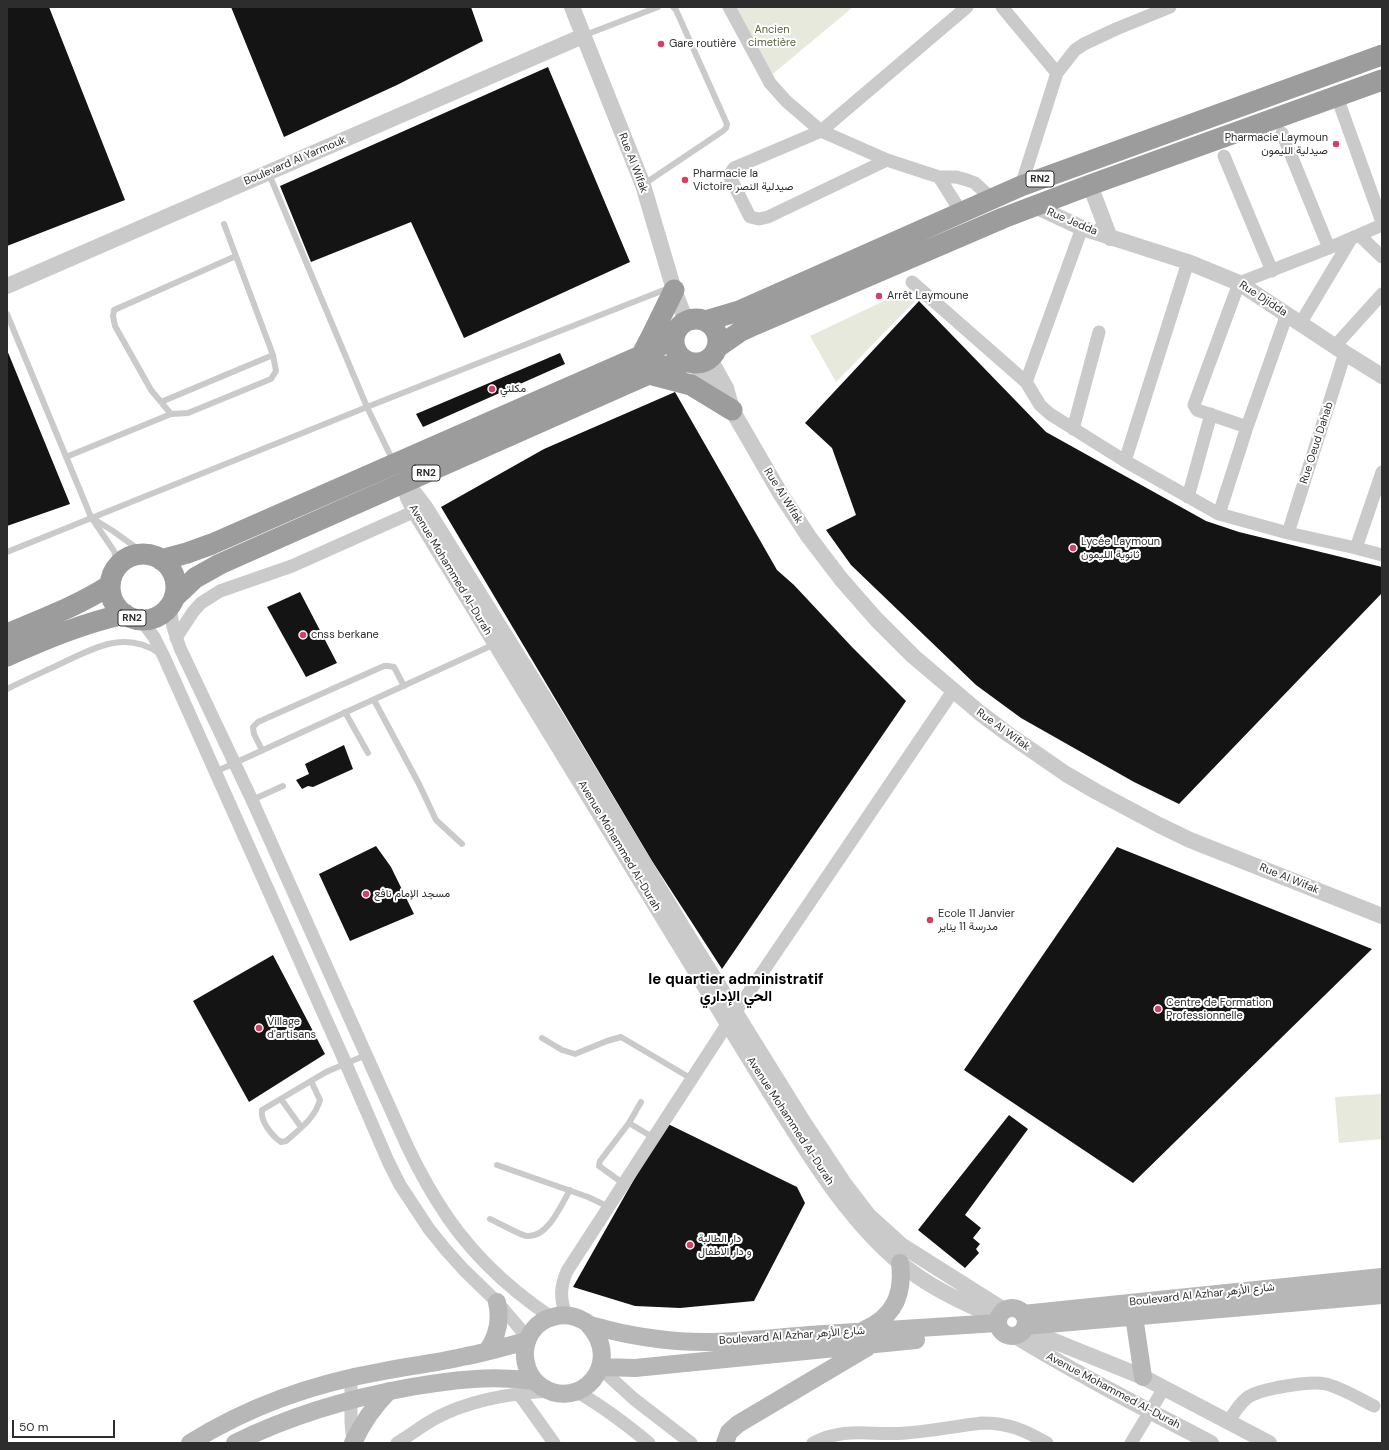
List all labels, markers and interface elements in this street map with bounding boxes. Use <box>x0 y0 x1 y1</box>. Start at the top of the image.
park label: Ancien cimetière <box>748 23 796 49</box>
place label: Gare routière <box>669 37 736 51</box>
marker: Gare routière <box>656 39 666 49</box>
street label: Rue Al Wifak <box>616 131 650 195</box>
place label: Pharmacie Laymoun صيدلية الليمون <box>1225 131 1328 157</box>
street label: Boulevard Al Yarmouk <box>242 134 348 188</box>
marker: Pharmacie Laymoun صيدلية الليمون <box>1331 139 1341 149</box>
place label: Pharmacie la Victoire صيدلية النصر <box>693 167 793 193</box>
road number: RN2 <box>1026 171 1054 187</box>
marker: Pharmacie la Victoire صيدلية النصر <box>680 175 690 185</box>
street label: Rue Jedda <box>1045 205 1099 239</box>
street label: Rue Djidda <box>1236 279 1290 319</box>
place label: Arrêt Laymoune <box>887 289 968 303</box>
marker: Arrêt Laymoune <box>874 291 884 301</box>
place label: مكلتي <box>500 382 526 396</box>
marker: مكلتي <box>487 384 497 394</box>
street label: Rue Oeud Dahab <box>1297 400 1337 486</box>
road number: RN2 <box>412 465 440 481</box>
street label: Rue Al Wifak <box>761 466 805 526</box>
street label: Avenue Mohammed Al-Durah <box>406 502 494 638</box>
place label: Lycée Laymoun ثانوية الليمون <box>1081 535 1160 561</box>
marker: Lycée Laymoun ثانوية الليمون <box>1068 543 1078 553</box>
road number: RN2 <box>118 610 146 626</box>
place label: cnss berkane <box>311 628 379 642</box>
marker: cnss berkane <box>298 630 308 640</box>
street label: Rue Al Wifak <box>974 706 1032 754</box>
street label: Avenue Mohammed Al-Durah <box>575 778 663 914</box>
street label: Rue Al Wifak <box>1257 861 1321 897</box>
place label: مسجد الإمام نافع <box>374 887 450 901</box>
marker: مسجد الإمام نافع <box>361 889 371 899</box>
place label: Ecole 11 Janvier مدرسة 11 يناير <box>938 907 1015 933</box>
marker: Ecole 11 Janvier مدرسة 11 يناير <box>925 915 935 925</box>
district label: le quartier administratif الحي الإداري <box>648 971 824 1006</box>
place label: Centre de Formation Professionnelle <box>1166 996 1272 1022</box>
marker: Centre de Formation Professionnelle <box>1153 1004 1163 1014</box>
place label: Village d'artisans <box>267 1015 316 1041</box>
marker: Village d'artisans <box>254 1023 264 1033</box>
street label: Avenue Mohammed Al-Durah <box>744 1054 836 1188</box>
place label: دار الطالبة و دار الاطفال <box>698 1232 752 1258</box>
marker: دار الطالبة و دار الاطفال <box>685 1240 695 1250</box>
street label: Boulevard Al Azhar شارع الأزهر <box>1129 1281 1275 1309</box>
street label: Boulevard Al Azhar شارع الأزهر <box>719 1324 865 1348</box>
street label: Avenue Mohammed Al-Durah <box>1044 1350 1182 1432</box>
scale bar <box>14 1412 117 1438</box>
text: 50 m <box>19 1419 48 1435</box>

